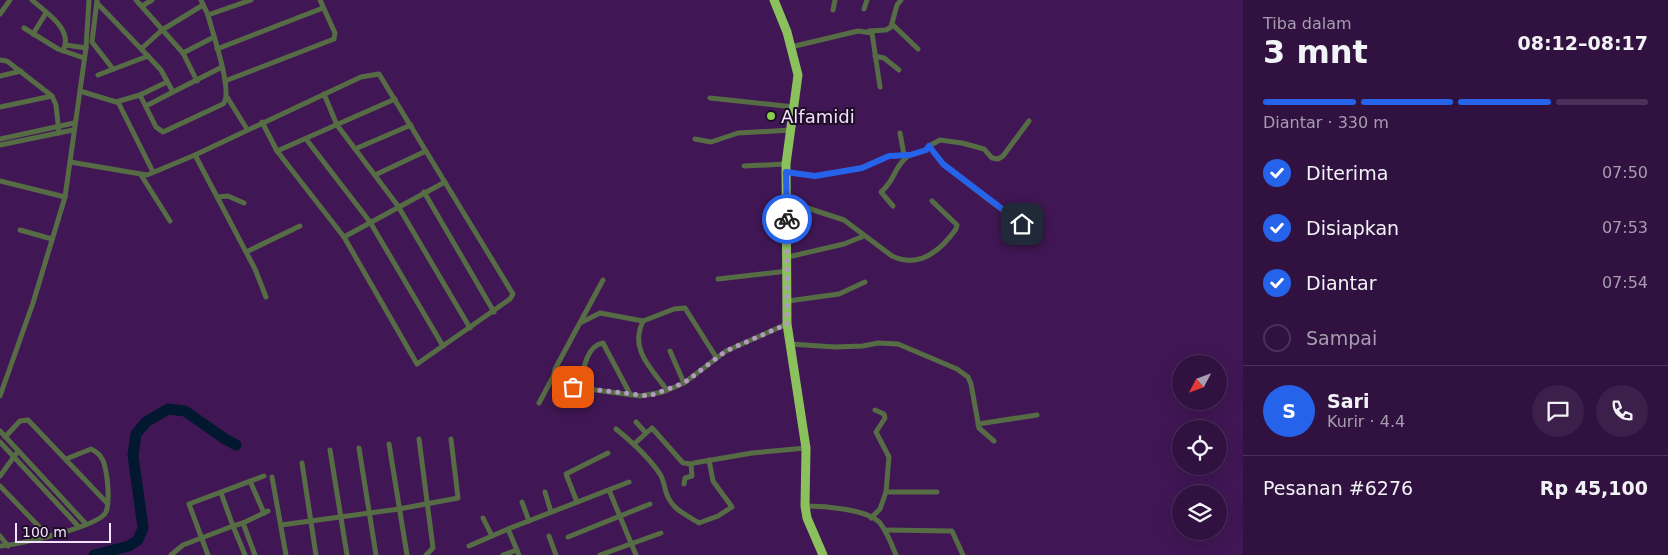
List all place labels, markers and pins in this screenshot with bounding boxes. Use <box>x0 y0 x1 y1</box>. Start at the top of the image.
place label: Alfamidi <box>781 106 855 127</box>
marker: Alfamidi <box>765 110 777 122</box>
pin <box>1001 203 1043 245</box>
pin <box>552 366 594 408</box>

